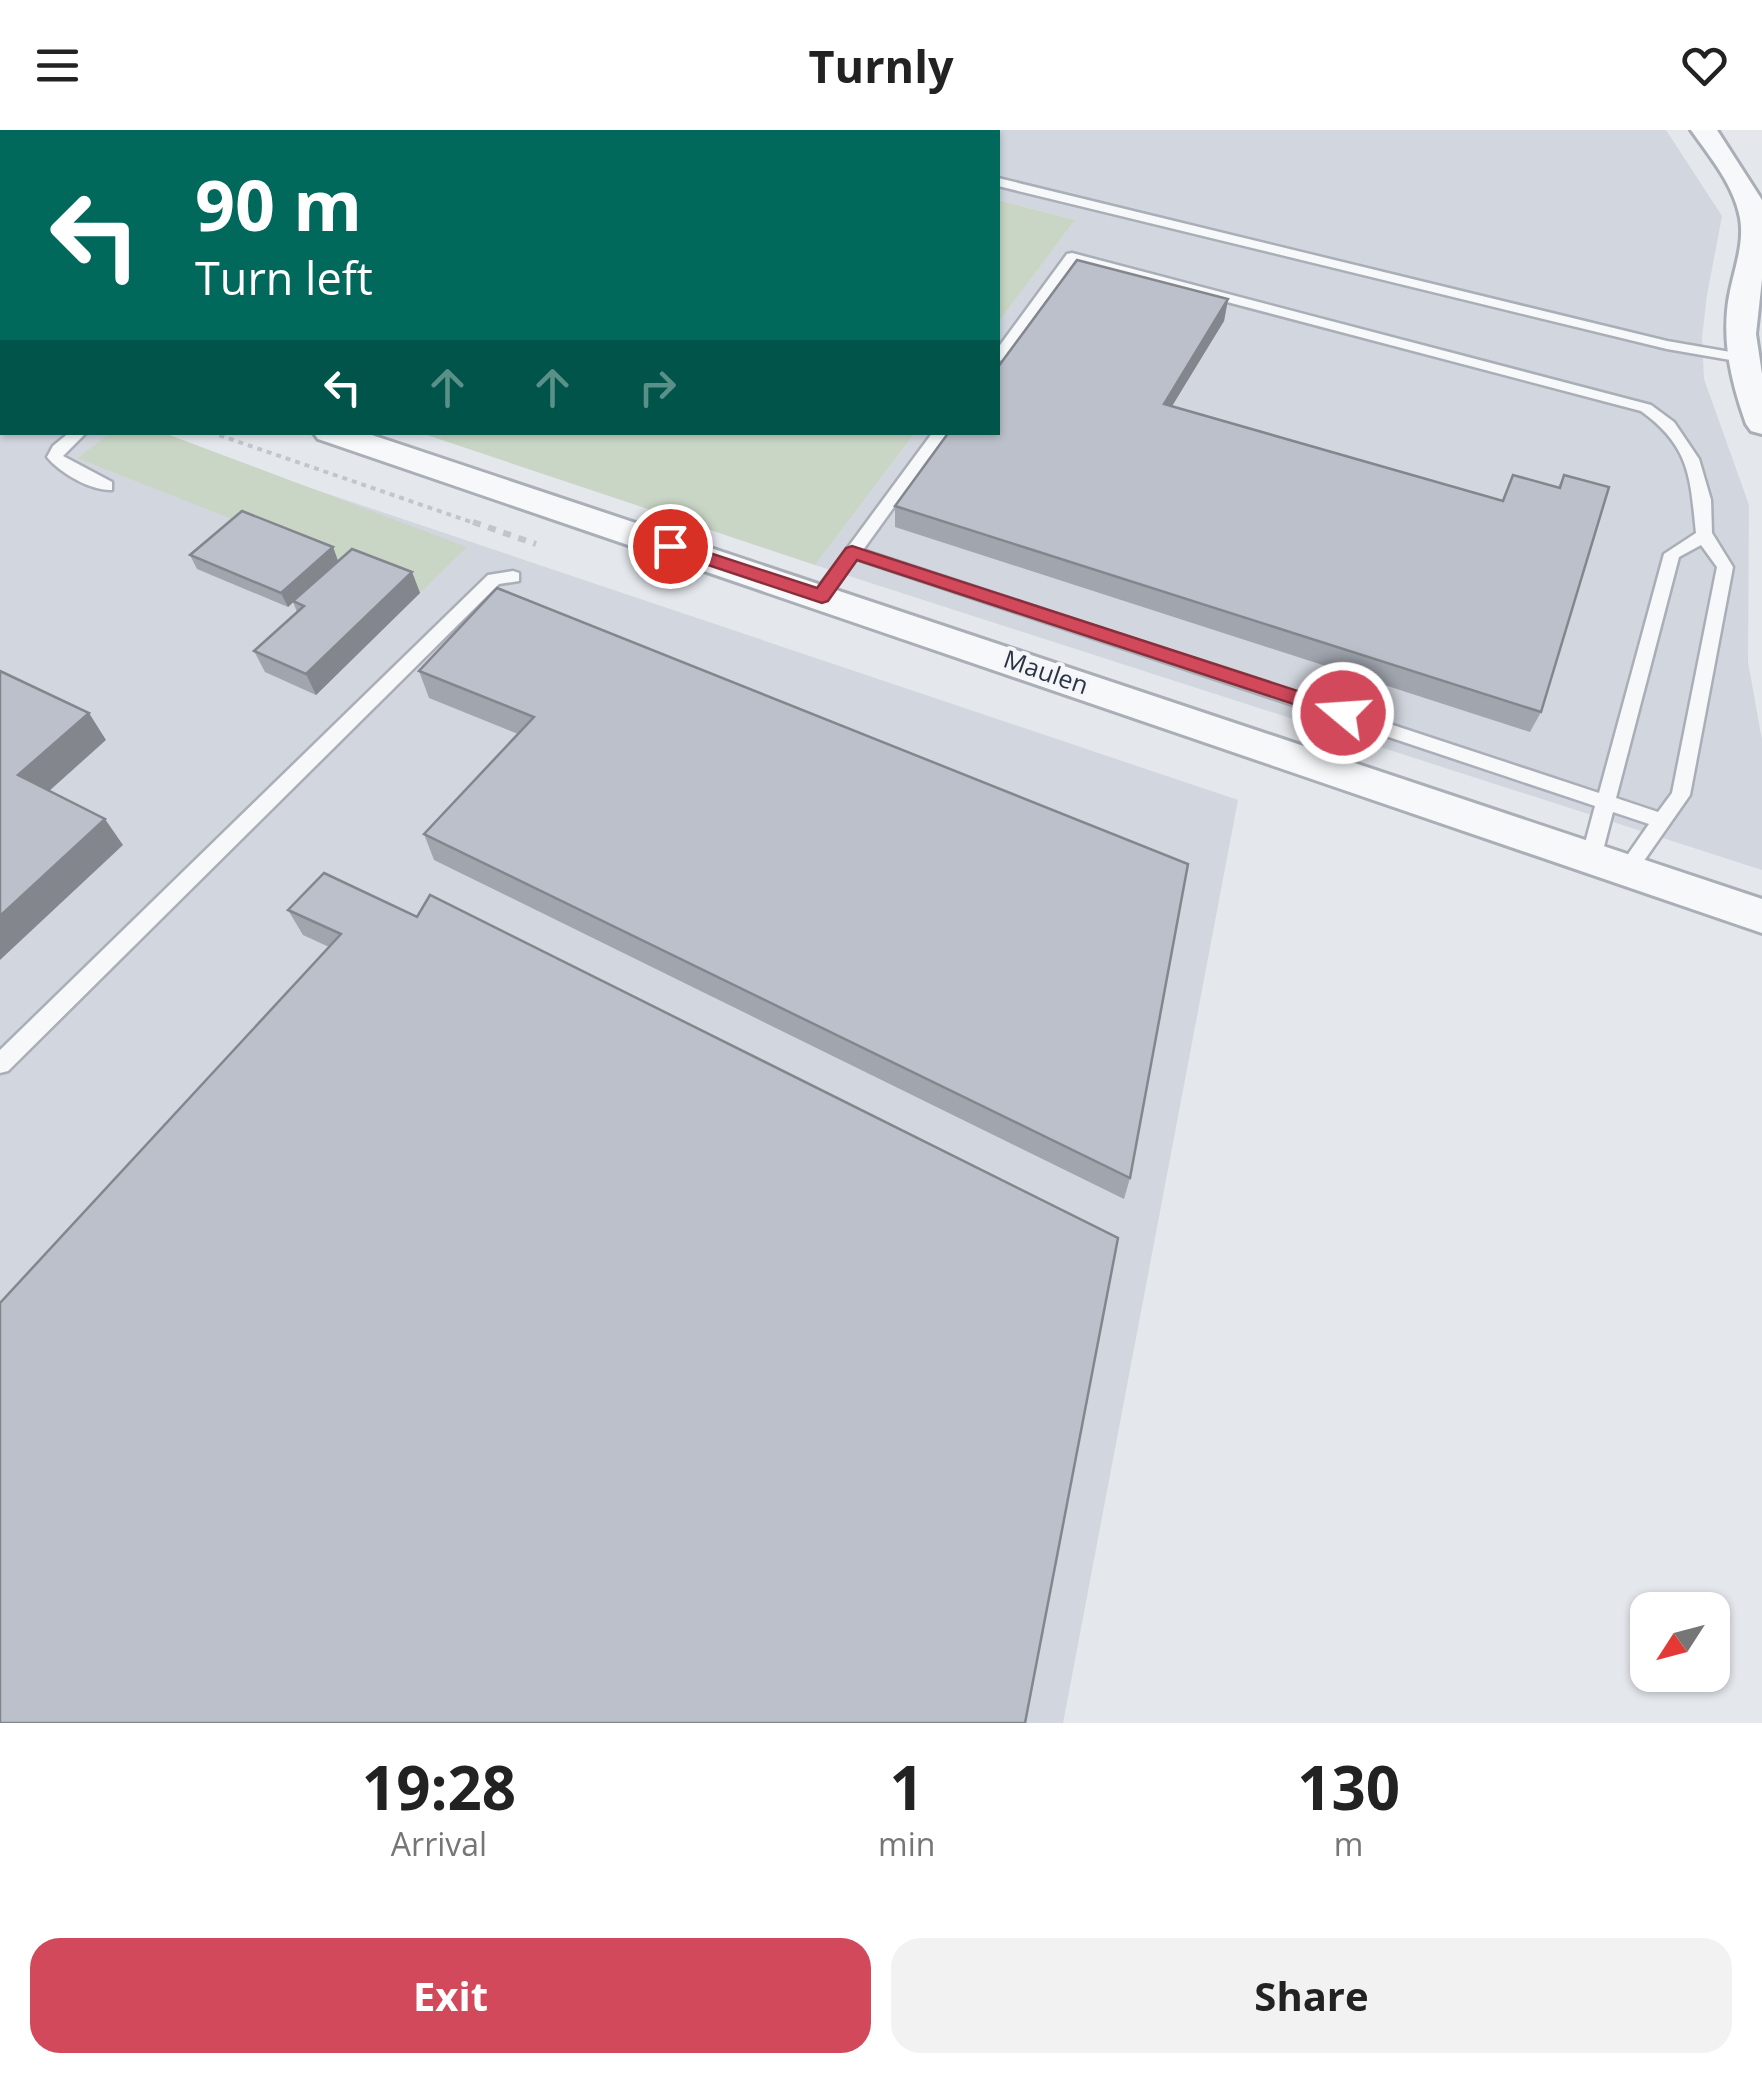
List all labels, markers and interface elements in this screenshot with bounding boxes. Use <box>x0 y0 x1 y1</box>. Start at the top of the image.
text: Turnly <box>809 35 953 96</box>
icon: menu <box>30 38 85 93</box>
icon: heart <box>1677 38 1732 93</box>
text: 90 m <box>195 156 362 252</box>
icon: left <box>30 170 160 300</box>
text: Turn left <box>195 247 373 308</box>
icon: left <box>315 360 370 415</box>
icon: ahead <box>420 360 475 415</box>
icon: ahead <box>525 360 580 415</box>
icon: right <box>630 360 685 415</box>
pin <box>628 504 713 589</box>
icon: arrive <box>643 519 698 574</box>
street label: Maulen <box>999 641 1093 701</box>
position arrow <box>1291 661 1395 765</box>
north arrow <box>1630 1592 1730 1692</box>
map controls <box>1630 1592 1730 1692</box>
text: 19:28 <box>362 1746 516 1828</box>
text: 1 <box>890 1746 924 1828</box>
text: 130 <box>1297 1746 1400 1828</box>
text: Arrival <box>391 1822 487 1865</box>
text: min <box>878 1822 935 1865</box>
text: m <box>1334 1822 1363 1865</box>
button: Exit <box>30 1938 871 2053</box>
button: Share <box>891 1938 1732 2053</box>

